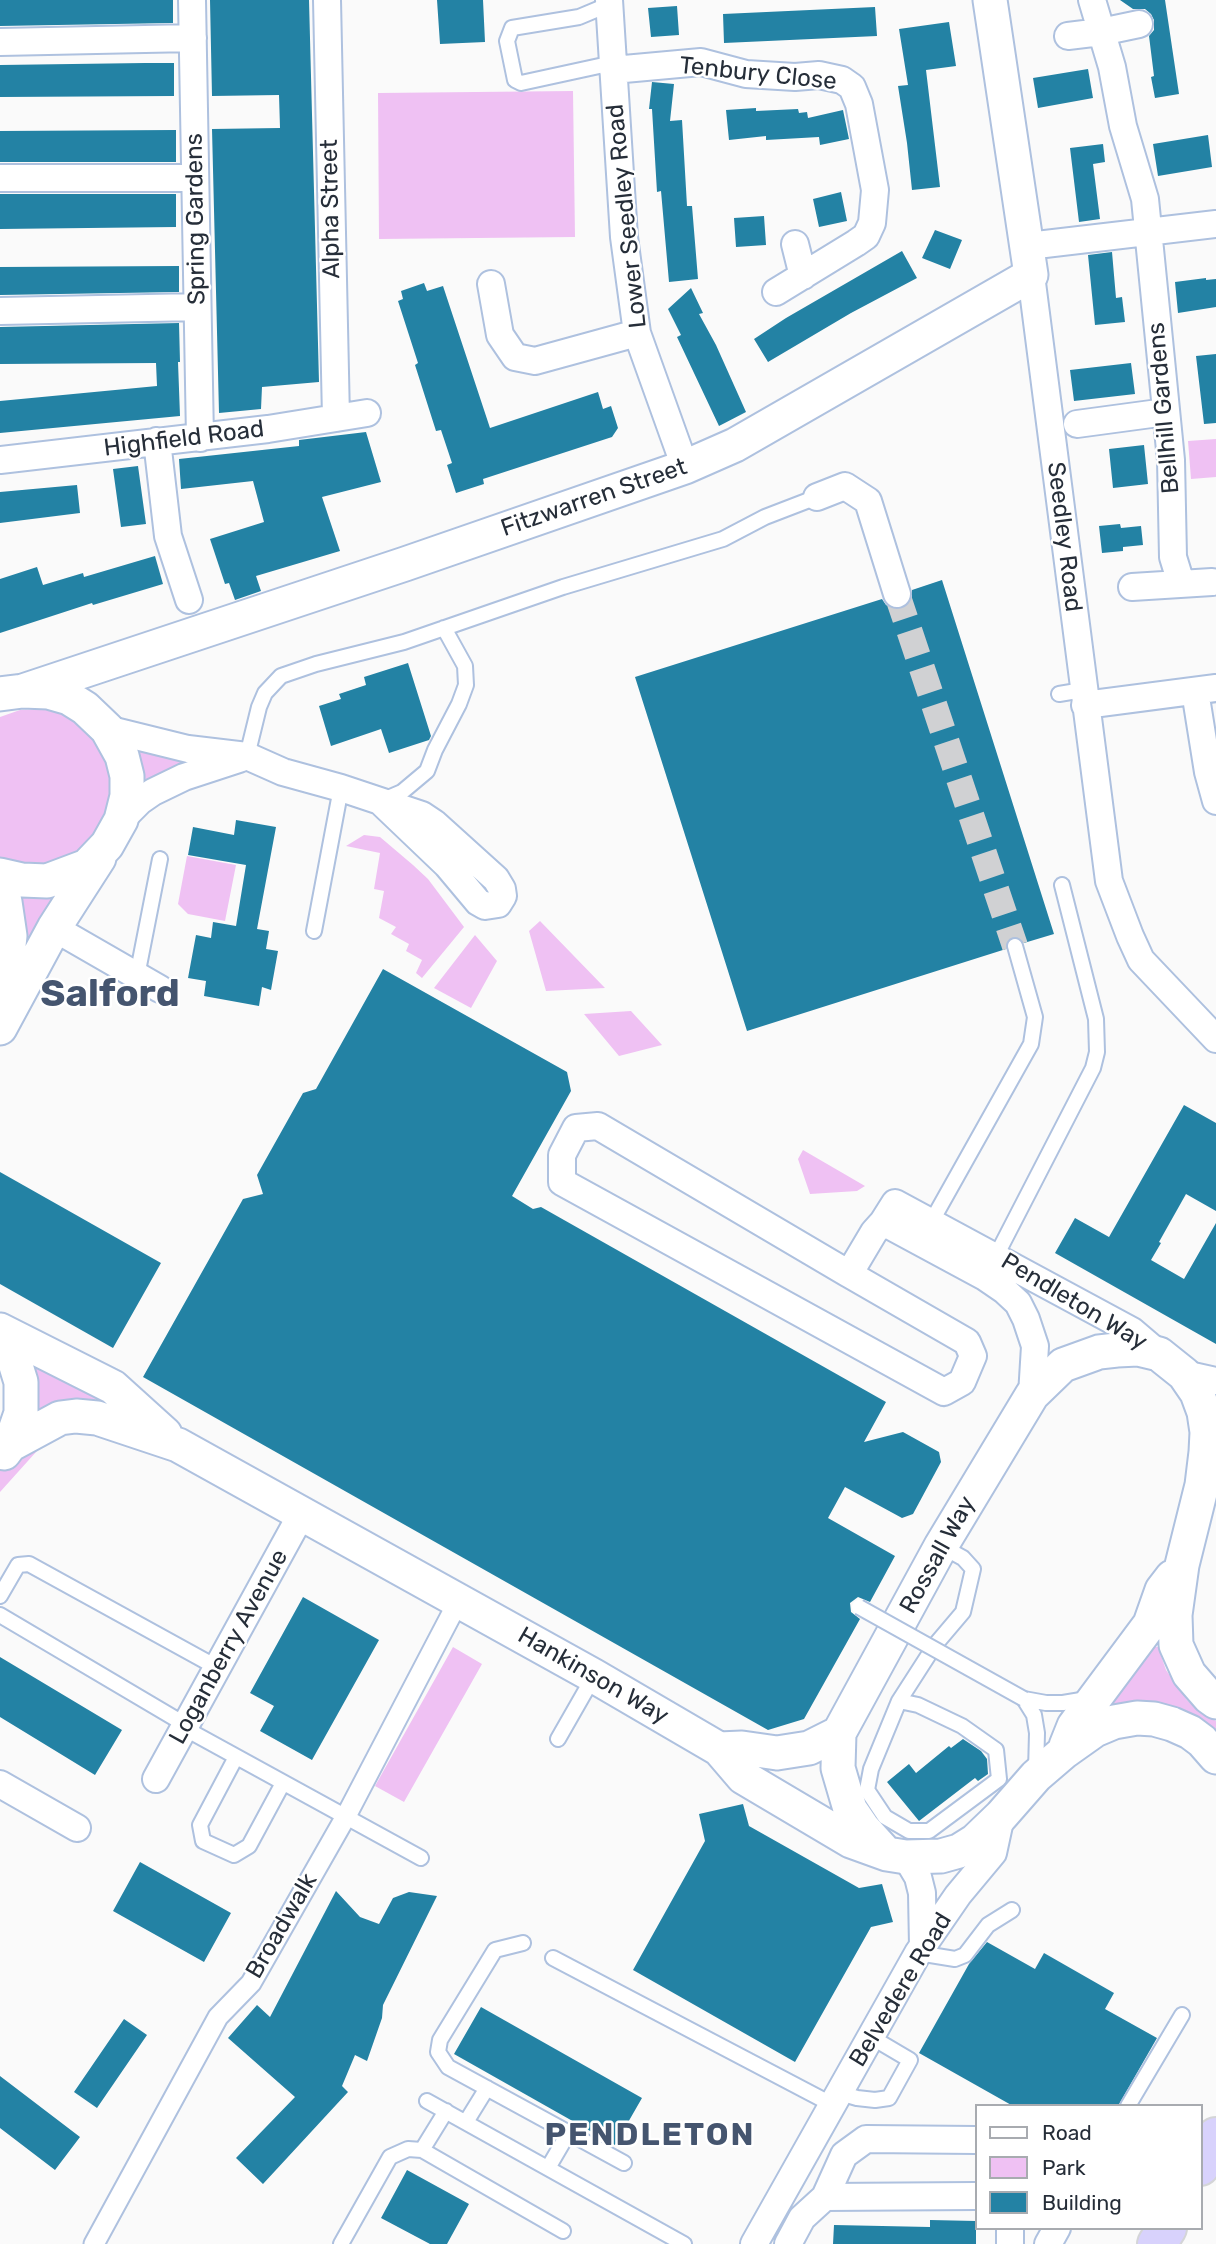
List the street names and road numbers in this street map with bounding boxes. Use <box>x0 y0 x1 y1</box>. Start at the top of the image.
street label: Tenbury Close <box>678 51 838 97</box>
street label: Lower Seedley Road <box>601 103 653 329</box>
street label: Spring Gardens <box>180 133 212 305</box>
street label: Alpha Street <box>315 139 347 279</box>
street label: Bellhill Gardens <box>1142 321 1186 495</box>
street label: Highfield Road <box>102 415 266 463</box>
street label: Fitzwarren Street <box>497 453 691 543</box>
street label: Seedley Road <box>1041 460 1087 614</box>
street label: Pendleton Way <box>996 1247 1152 1357</box>
street label: Rossall Way <box>894 1491 982 1619</box>
street label: Loganberry Avenue <box>163 1545 295 1749</box>
street label: Hankinson Way <box>513 1621 673 1731</box>
street label: Broadwalk <box>240 1868 324 1984</box>
street label: Belvedere Road <box>844 1908 958 2072</box>

